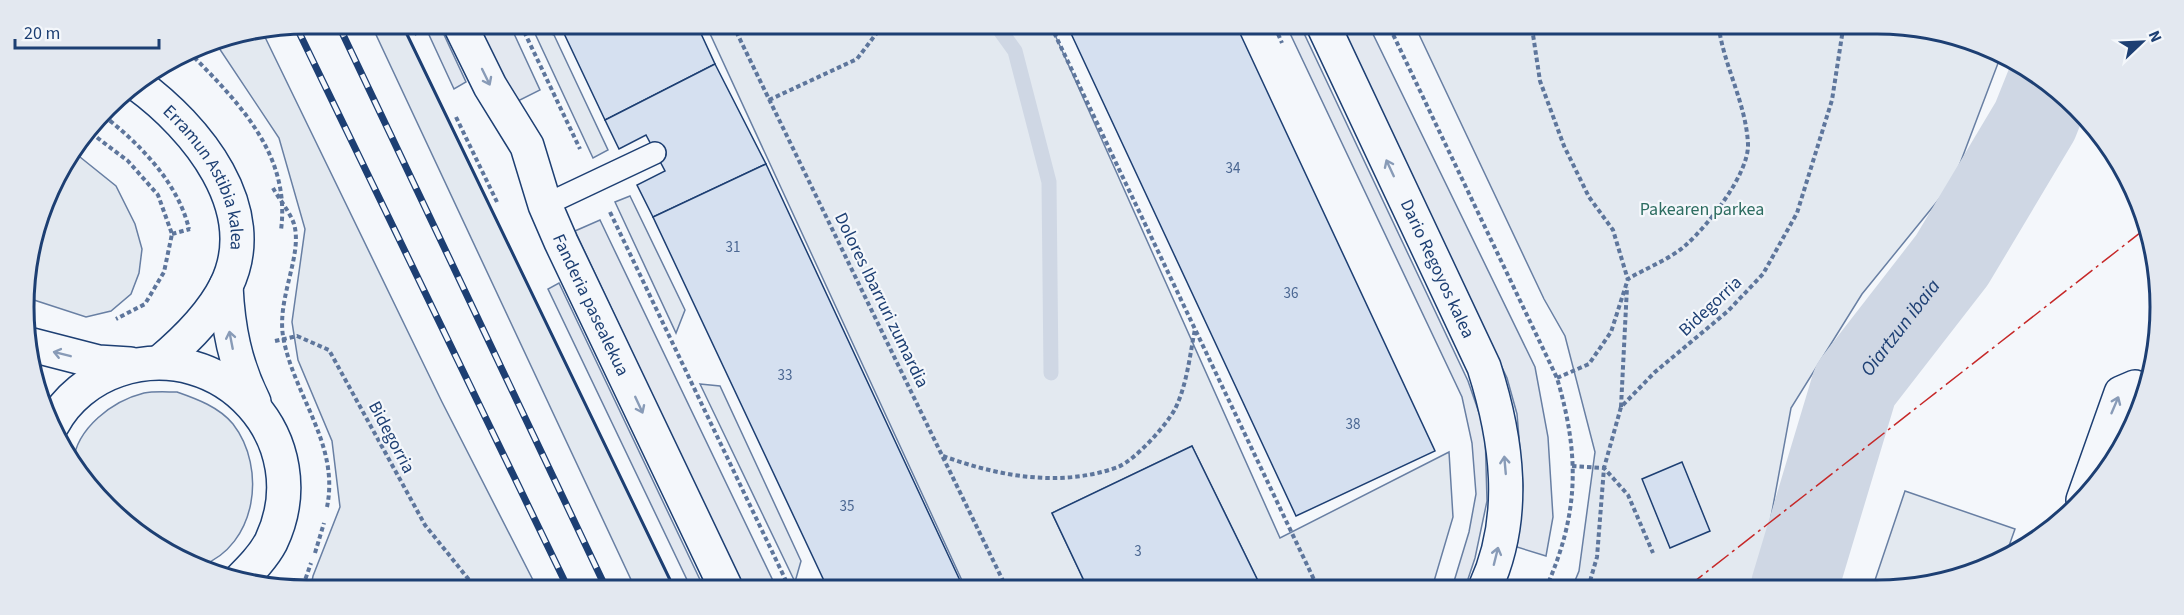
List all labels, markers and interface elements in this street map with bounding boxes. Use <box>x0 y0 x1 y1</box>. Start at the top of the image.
scale bar <box>15 12 159 50</box>
north arrow <box>2112 12 2172 72</box>
text: 20 m <box>24 21 60 46</box>
text: N <box>2143 27 2167 46</box>
one-way arrow <box>480 68 492 86</box>
street label: Erramun Astibia kalea <box>157 99 249 251</box>
house number: 34 <box>1226 158 1241 179</box>
one-way arrow <box>1383 159 1395 177</box>
street label: Dario Regoyos kalea <box>1394 195 1481 342</box>
park label: Pakearen parkea <box>1640 197 1764 222</box>
street label: Dolores Ibarruri zumardia <box>828 208 935 392</box>
street label: Fanderia pasealekua <box>546 230 635 380</box>
house number: 31 <box>726 237 740 258</box>
street label: Bidegorria <box>1673 271 1748 342</box>
water label: Oiartzun ibaia <box>1854 273 1947 382</box>
house number: 36 <box>1284 283 1298 304</box>
one-way arrow <box>225 331 236 351</box>
one-way arrow <box>53 348 72 360</box>
house number: 33 <box>778 365 792 386</box>
one-way arrow <box>633 395 645 413</box>
one-way arrow <box>2110 396 2121 415</box>
street label: Bidegorria <box>362 397 421 478</box>
house number: 38 <box>1346 414 1360 435</box>
one-way arrow <box>1499 455 1510 475</box>
house number: 35 <box>840 496 854 517</box>
house number: 3 <box>1134 541 1142 562</box>
one-way arrow <box>1490 547 1502 566</box>

